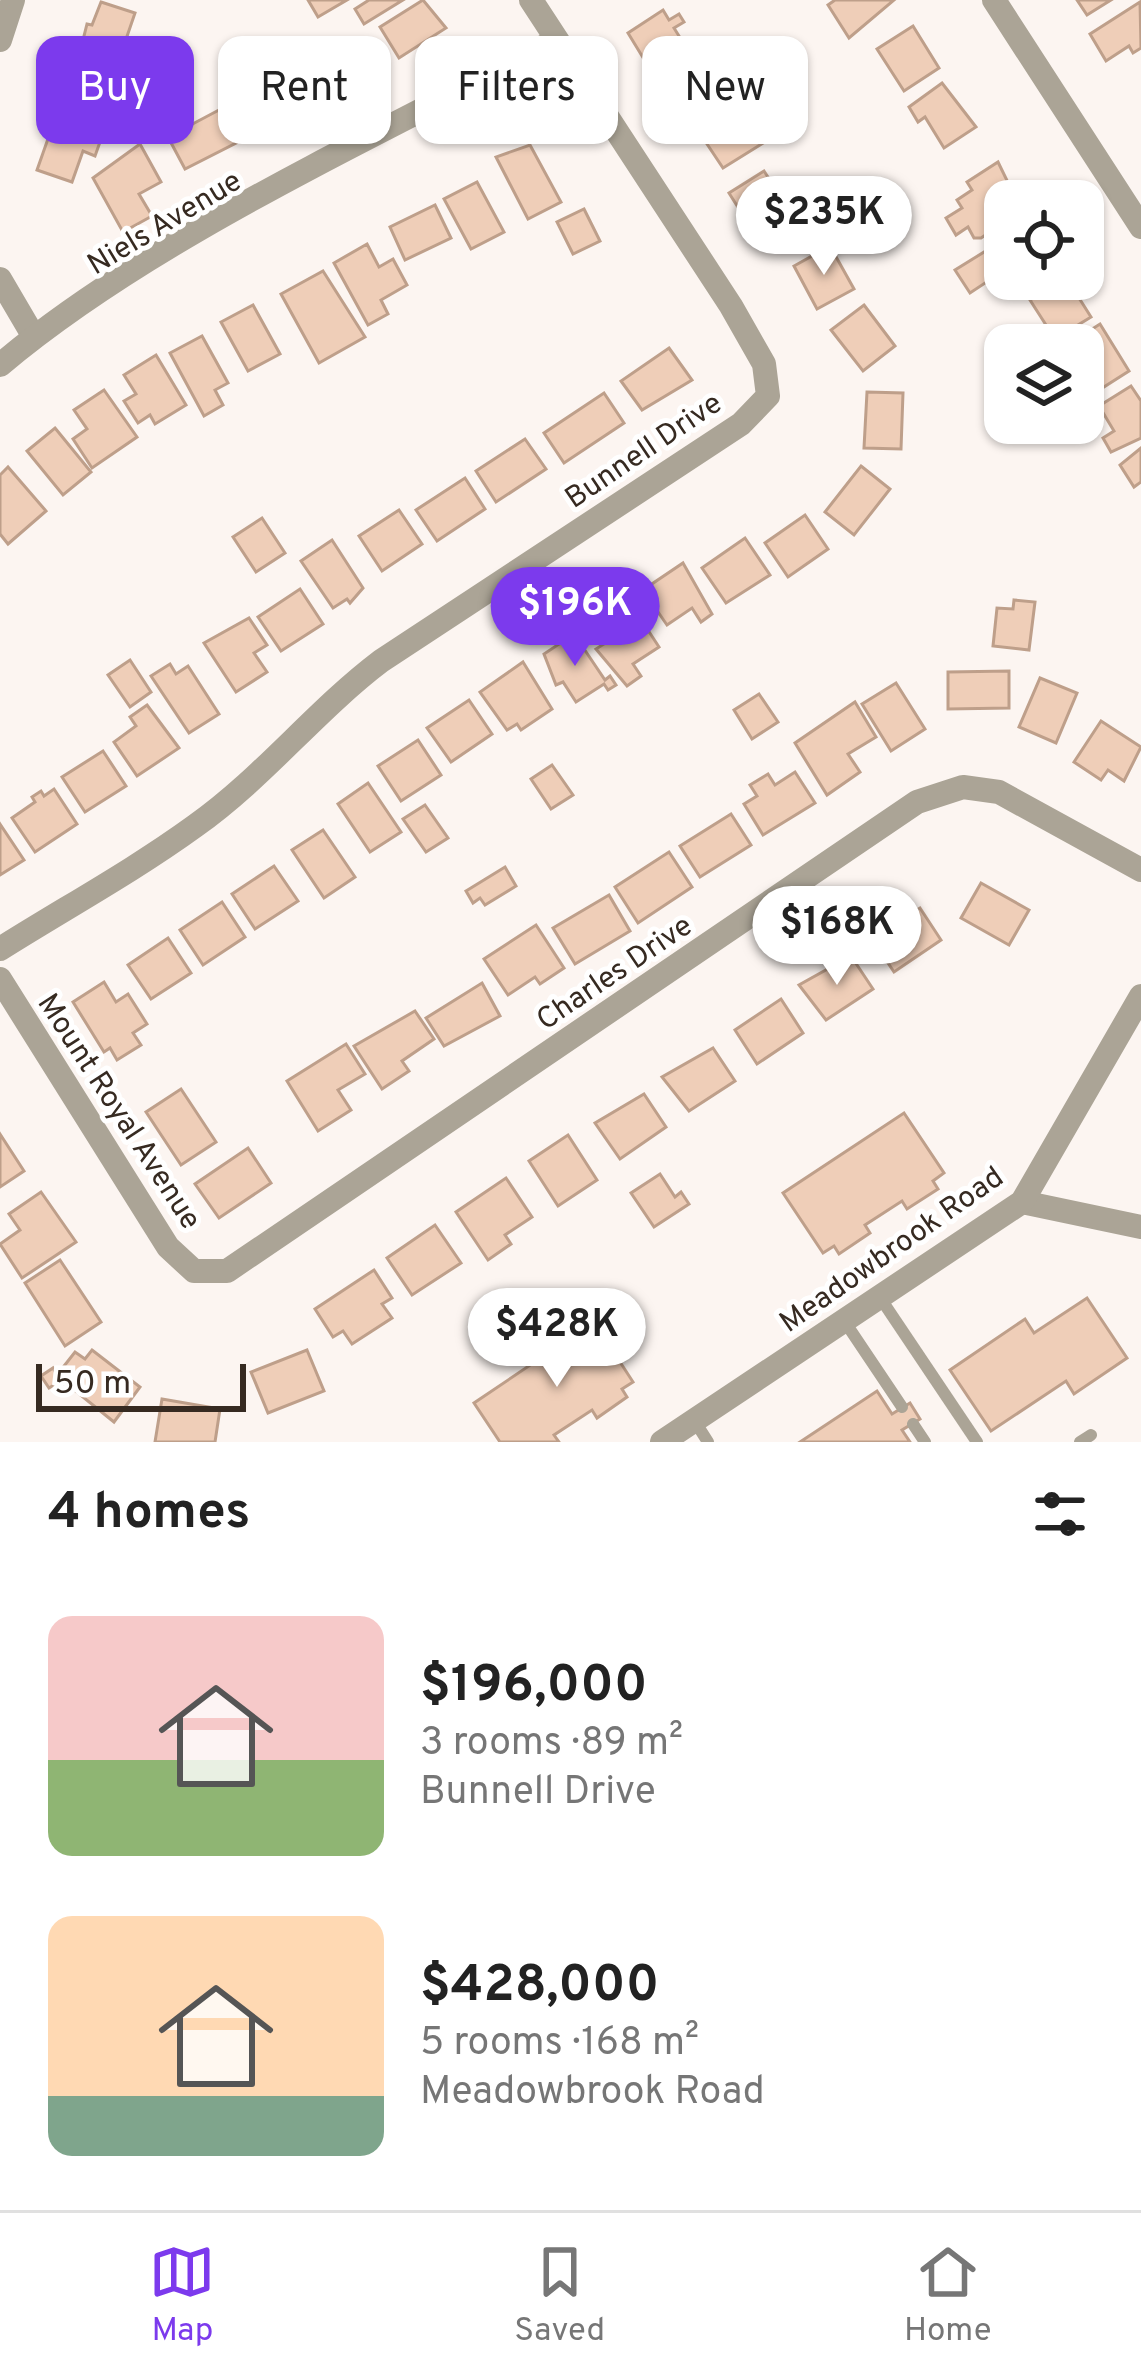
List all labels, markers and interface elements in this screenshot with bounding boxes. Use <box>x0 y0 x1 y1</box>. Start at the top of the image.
chip: Buy <box>36 36 194 144</box>
chip: Rent <box>218 36 391 144</box>
chip: Filters <box>415 36 618 144</box>
chip: New <box>642 36 808 144</box>
street label: Niels Avenue <box>82 164 249 285</box>
pin: $235K <box>740 176 908 278</box>
map controls <box>984 180 1104 444</box>
button: locate <box>984 180 1104 300</box>
text: $235K <box>763 190 885 239</box>
button: layers <box>984 324 1104 444</box>
street label: Bunnell Drive <box>559 386 730 518</box>
pin: $196K <box>491 567 659 669</box>
text: $196K <box>518 581 632 630</box>
pin: $168K <box>753 886 921 988</box>
text: $168K <box>779 900 895 949</box>
street label: Charles Drive <box>530 908 700 1040</box>
street label: Mount Royal Avenue <box>28 988 208 1237</box>
street label: Meadowbrook Road <box>773 1160 1012 1342</box>
pin: $428K <box>473 1288 641 1390</box>
text: $428K <box>495 1302 619 1351</box>
scale bar <box>36 1358 246 1411</box>
text: 50 m <box>54 1364 131 1406</box>
icon: filters <box>1027 1481 1093 1547</box>
text: 4 homes <box>48 1482 250 1547</box>
text: $196,000 <box>420 1655 648 1720</box>
icon: home <box>144 1664 288 1808</box>
text: 3 rooms · 89 m² <box>420 1720 683 1769</box>
text: Bunnell Drive <box>420 1769 656 1818</box>
text: $428,000 <box>420 1955 659 2020</box>
icon: home <box>144 1964 288 2108</box>
text: 5 rooms · 168 m² <box>420 2020 699 2069</box>
text: Meadowbrook Road <box>420 2069 765 2118</box>
tab: Map <box>149 2239 215 2353</box>
tab: Saved <box>514 2239 605 2353</box>
tab: Home <box>904 2239 992 2353</box>

